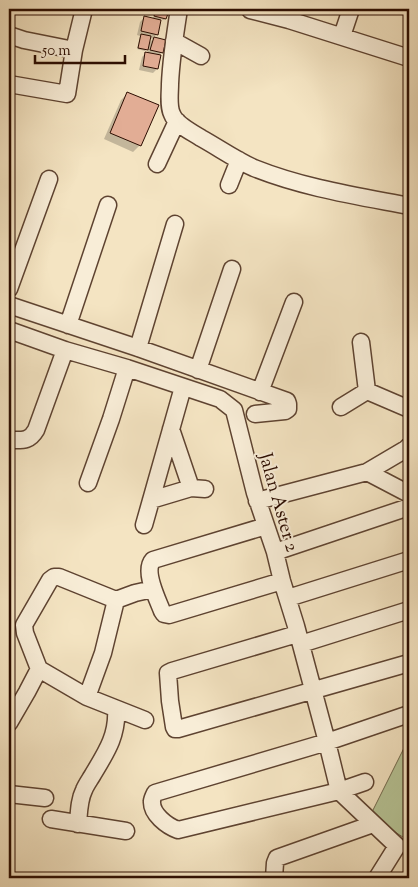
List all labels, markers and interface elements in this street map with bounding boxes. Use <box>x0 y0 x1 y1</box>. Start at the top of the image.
scale bar <box>35 32 125 64</box>
text: 50 m <box>41 41 71 62</box>
street label: Jalan Aster 2 <box>250 449 305 555</box>

